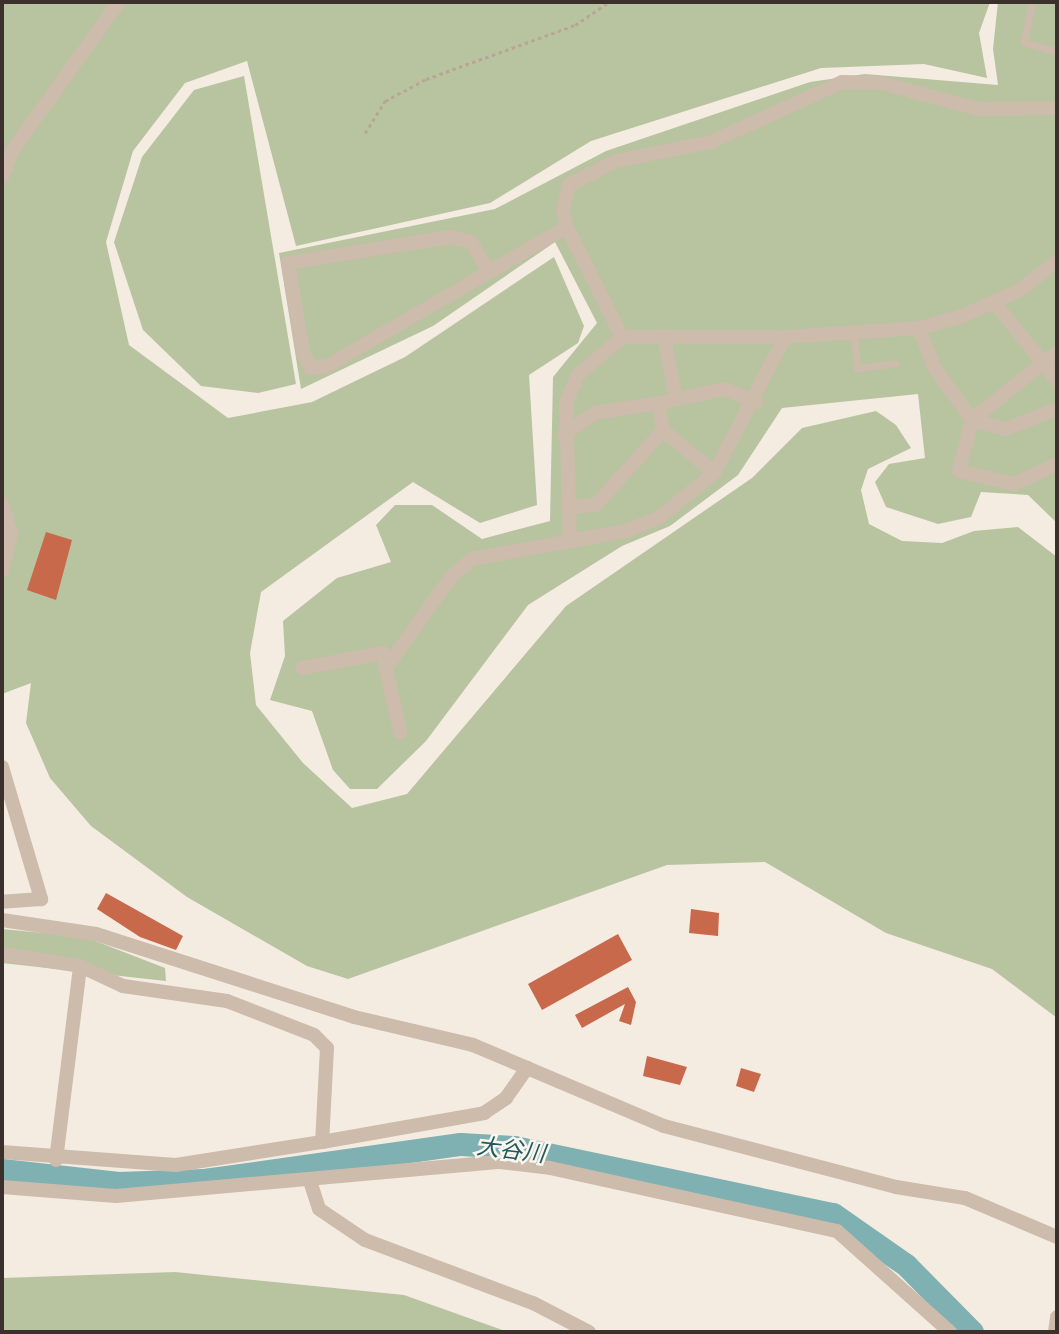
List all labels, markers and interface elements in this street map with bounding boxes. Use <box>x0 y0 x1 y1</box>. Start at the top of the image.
water label: 大谷川 <box>475 1132 547 1168</box>

